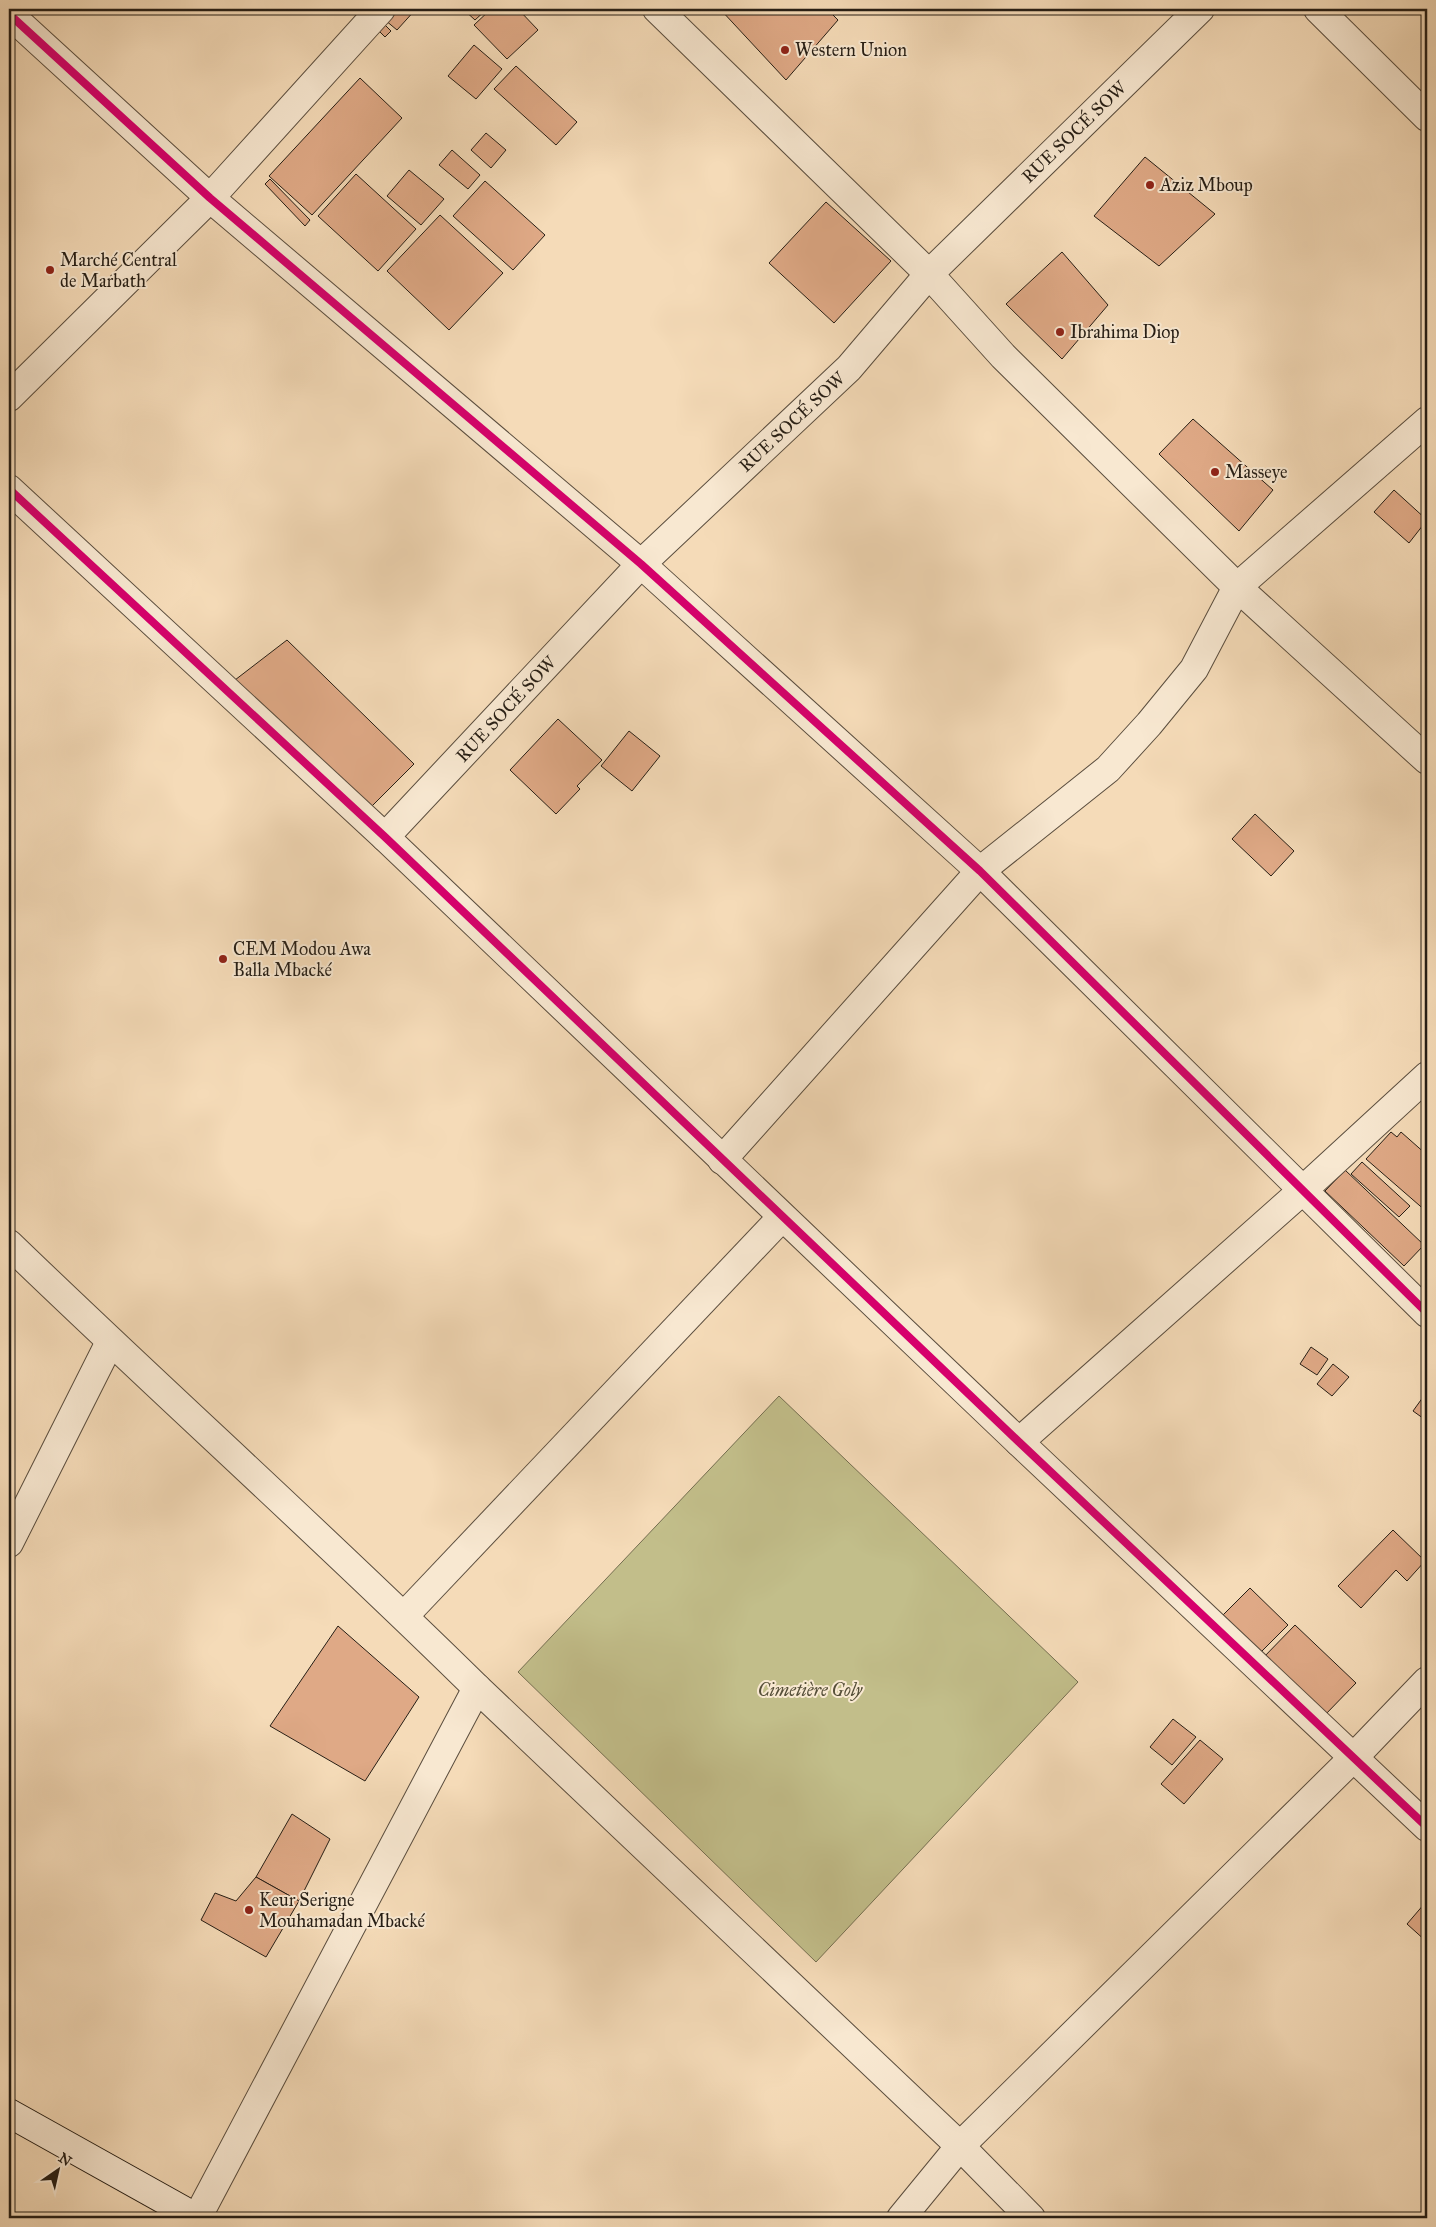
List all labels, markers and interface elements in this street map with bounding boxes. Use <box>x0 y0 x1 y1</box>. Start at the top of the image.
place label: Western Union <box>795 39 907 61</box>
marker: Western Union <box>779 44 791 56</box>
street label: RUE SOCÉ SOW <box>1016 74 1132 188</box>
place label: Aziz Mboup <box>1159 174 1253 196</box>
marker: Aziz Mboup <box>1144 179 1156 191</box>
place label: Marché Central de Marbath <box>60 249 177 292</box>
marker: Marché Central de Marbath <box>44 264 56 276</box>
place label: Ibrahima Diop <box>1070 321 1180 343</box>
marker: Ibrahima Diop <box>1054 326 1066 338</box>
street label: RUE SOCÉ SOW <box>733 365 850 477</box>
place label: Masseye <box>1225 461 1287 483</box>
marker: Masseye <box>1209 466 1221 478</box>
street label: RUE SOCÉ SOW <box>450 649 561 767</box>
place label: CEM Modou Awa Balla Mbacké <box>233 938 371 981</box>
marker: CEM Modou Awa Balla Mbacké <box>217 953 229 965</box>
park label: Cimetière Goly <box>758 1679 864 1701</box>
place label: Keur Serigne Mouhamadan Mbacké <box>259 1889 425 1932</box>
marker: Keur Serigne Mouhamadan Mbacké <box>243 1904 255 1916</box>
north arrow <box>32 2144 82 2194</box>
text: N <box>55 2149 75 2170</box>

